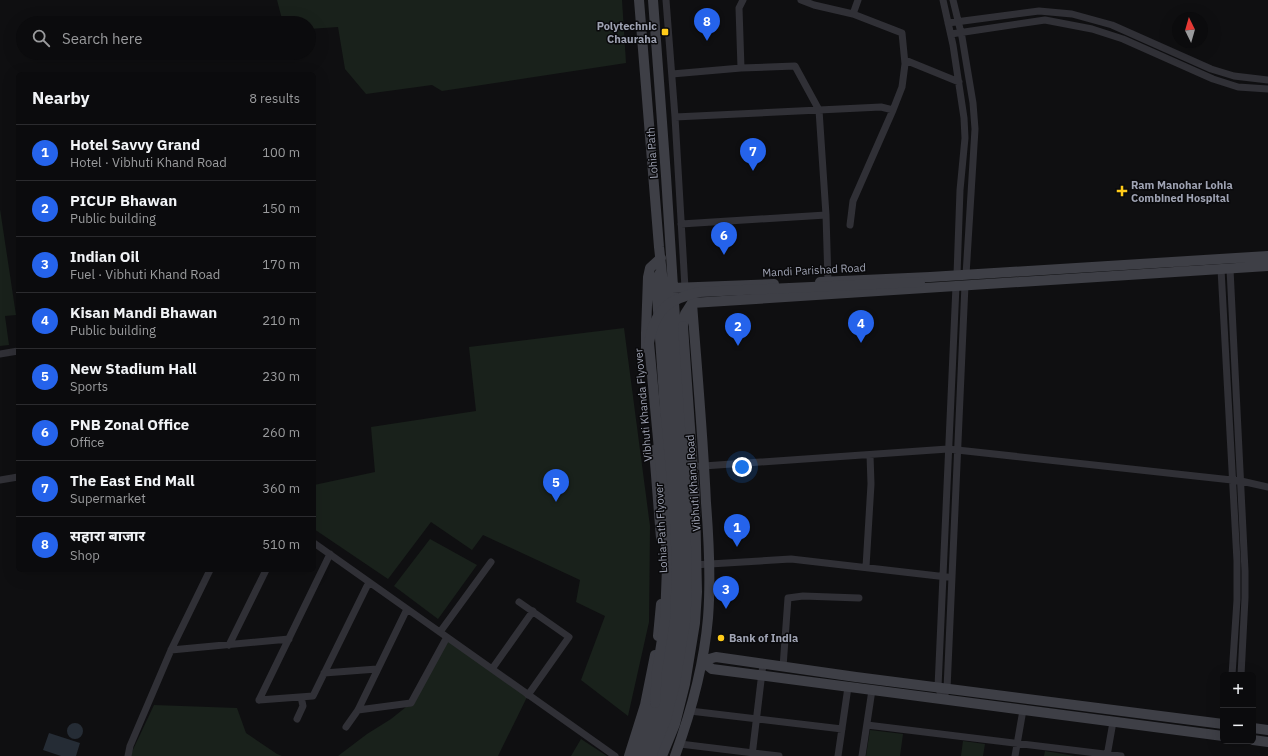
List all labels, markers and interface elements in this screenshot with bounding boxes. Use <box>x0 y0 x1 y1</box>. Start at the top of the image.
pin: 8 <box>694 8 720 41</box>
north arrow <box>1172 12 1208 48</box>
search box <box>16 16 316 60</box>
place label: Polytechnic Chauraha <box>597 19 657 46</box>
icon: search <box>30 27 52 49</box>
marker: Polytechnic Chauraha <box>660 27 670 37</box>
text: Search here <box>62 29 142 48</box>
text: Nearby <box>32 87 90 109</box>
text: 8 results <box>249 90 300 107</box>
street label: Lohia Path <box>643 127 661 179</box>
text: Hotel Savvy Grand <box>70 135 200 154</box>
pin: 7 <box>740 138 766 171</box>
text: 1 <box>41 144 49 161</box>
text: 100 m <box>262 144 300 161</box>
text: Hotel · Vibhuti Khand Road <box>70 154 227 171</box>
place label: Ram Manohar Lohia Combined Hospital <box>1131 178 1233 205</box>
marker: Ram Manohar Lohia Combined Hospital <box>1116 185 1128 197</box>
text: PICUP Bhawan <box>70 191 177 210</box>
text: 2 <box>41 200 49 217</box>
text: 150 m <box>262 200 300 217</box>
text: Public building <box>70 210 156 227</box>
pin: 6 <box>711 222 737 255</box>
text: Indian Oil <box>70 247 139 266</box>
text: 3 <box>41 256 49 273</box>
text: 170 m <box>262 256 300 273</box>
street label: Mandi Parishad Road <box>762 260 866 280</box>
text: Fuel · Vibhuti Khand Road <box>70 266 220 283</box>
text: Kisan Mandi Bhawan <box>70 303 217 322</box>
pin: 4 <box>848 310 874 343</box>
text: 4 <box>41 312 49 329</box>
text: 210 m <box>262 312 300 329</box>
pin: 2 <box>725 313 751 346</box>
text: Public building <box>70 322 156 339</box>
street label: Vibhuti Khanda Flyover <box>631 348 655 462</box>
text: New Stadium Hall <box>70 359 197 378</box>
text: 5 <box>41 368 49 385</box>
text: 230 m <box>262 368 300 385</box>
text: Sports <box>70 378 108 395</box>
text: PNB Zonal Office <box>70 415 189 434</box>
text: 6 <box>41 424 49 441</box>
text: 260 m <box>262 424 300 441</box>
text: Office <box>70 434 104 451</box>
street label: Vibhuti Khand Road <box>683 434 703 532</box>
your location <box>732 457 752 477</box>
pin: 5 <box>543 469 569 502</box>
text: The East End Mall <box>70 471 195 490</box>
text: 7 <box>41 480 49 497</box>
text: 360 m <box>262 480 300 497</box>
street label: Lohia Path Flyover <box>652 483 670 573</box>
text: Supermarket <box>70 490 146 507</box>
pin: 1 <box>724 514 750 547</box>
text: सहारा बाजार <box>70 526 145 545</box>
text: 8 <box>41 536 49 553</box>
text: 510 m <box>262 536 300 553</box>
text: Shop <box>70 547 100 564</box>
pin: 3 <box>713 576 739 609</box>
place label: Bank of India <box>729 631 798 645</box>
marker: Bank of India <box>716 633 726 643</box>
map controls <box>1220 672 1256 744</box>
button: + <box>1220 672 1256 708</box>
button: − <box>1220 708 1256 744</box>

